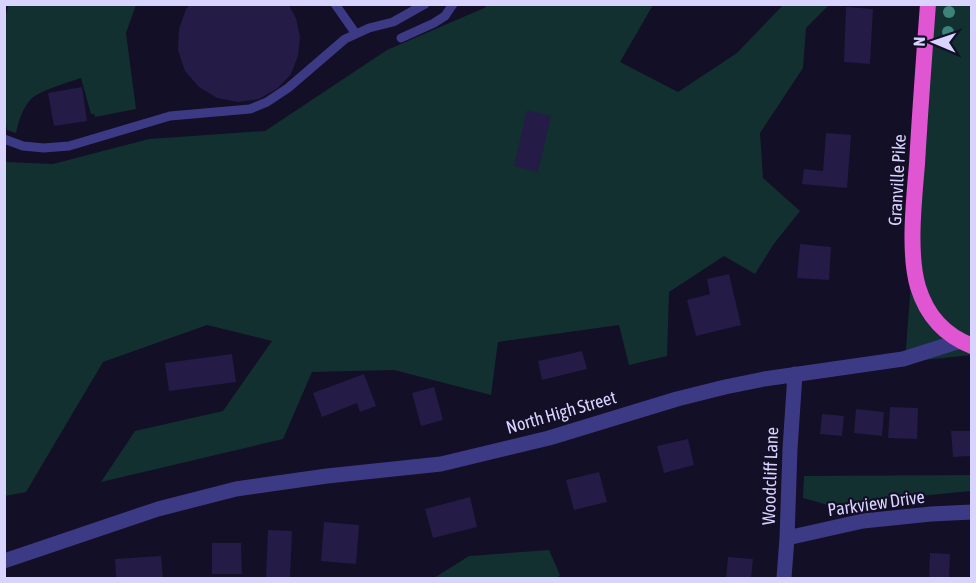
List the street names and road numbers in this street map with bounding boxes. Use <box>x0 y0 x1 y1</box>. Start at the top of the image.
street label: Granville Pike <box>884 134 910 226</box>
street label: North High Street <box>503 386 619 438</box>
street label: Woodcliff Lane <box>758 427 782 525</box>
street label: Parkview Drive <box>826 486 926 520</box>

